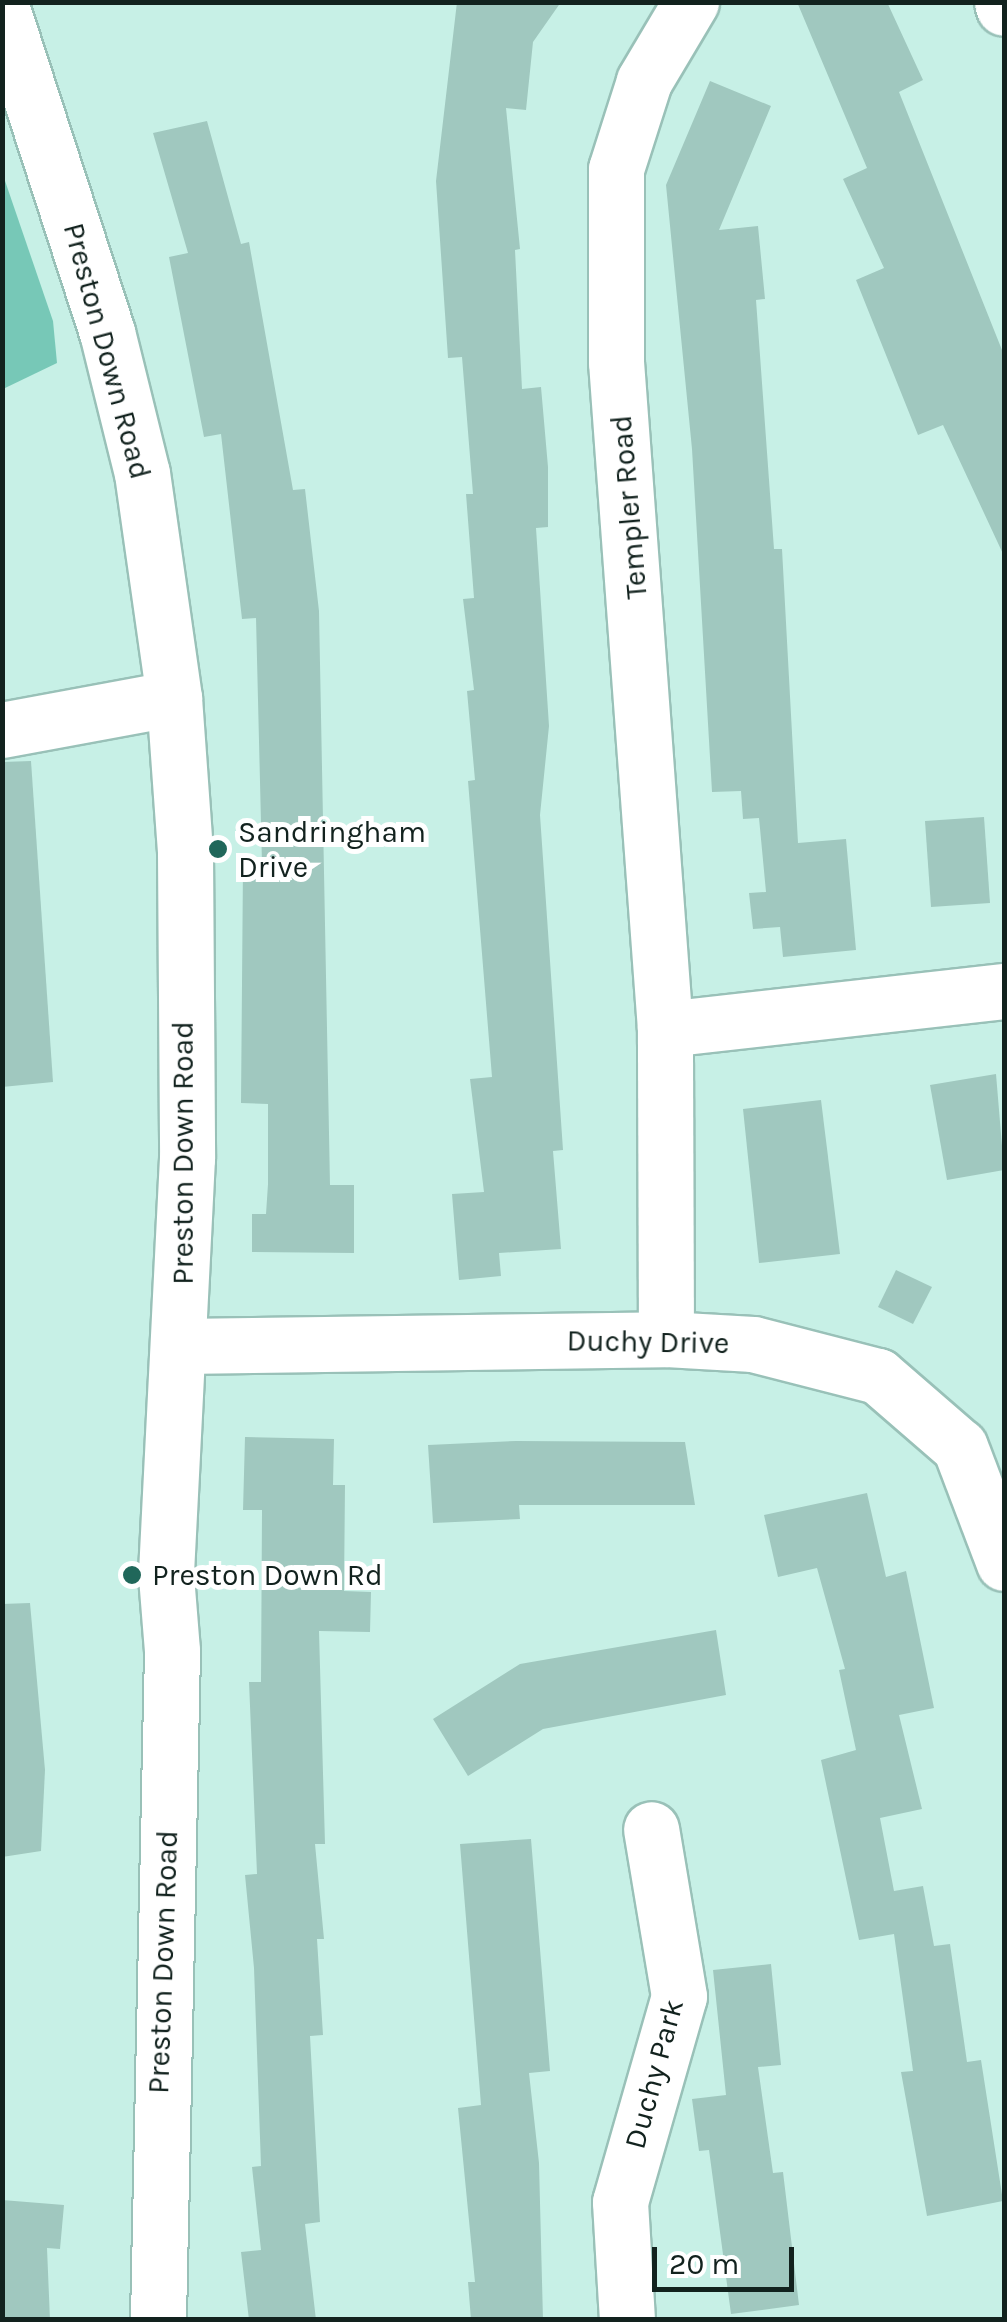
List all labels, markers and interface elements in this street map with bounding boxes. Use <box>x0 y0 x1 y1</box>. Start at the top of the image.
street label: Preston Down Road <box>55 219 159 483</box>
street label: Templer Road <box>603 413 655 601</box>
place label: Sandringham Drive <box>238 814 426 884</box>
marker: Sandringham Drive <box>207 838 229 860</box>
street label: Preston Down Road <box>165 1021 201 1285</box>
street label: Duchy Drive <box>566 1323 730 1361</box>
place label: Preston Down Rd <box>152 1557 383 1593</box>
marker: Preston Down Rd <box>121 1564 143 1586</box>
street label: Preston Down Road <box>140 1830 186 2094</box>
street label: Duchy Park <box>617 1995 691 2153</box>
scale bar <box>657 2227 800 2289</box>
text: 20 m <box>669 2246 739 2282</box>

